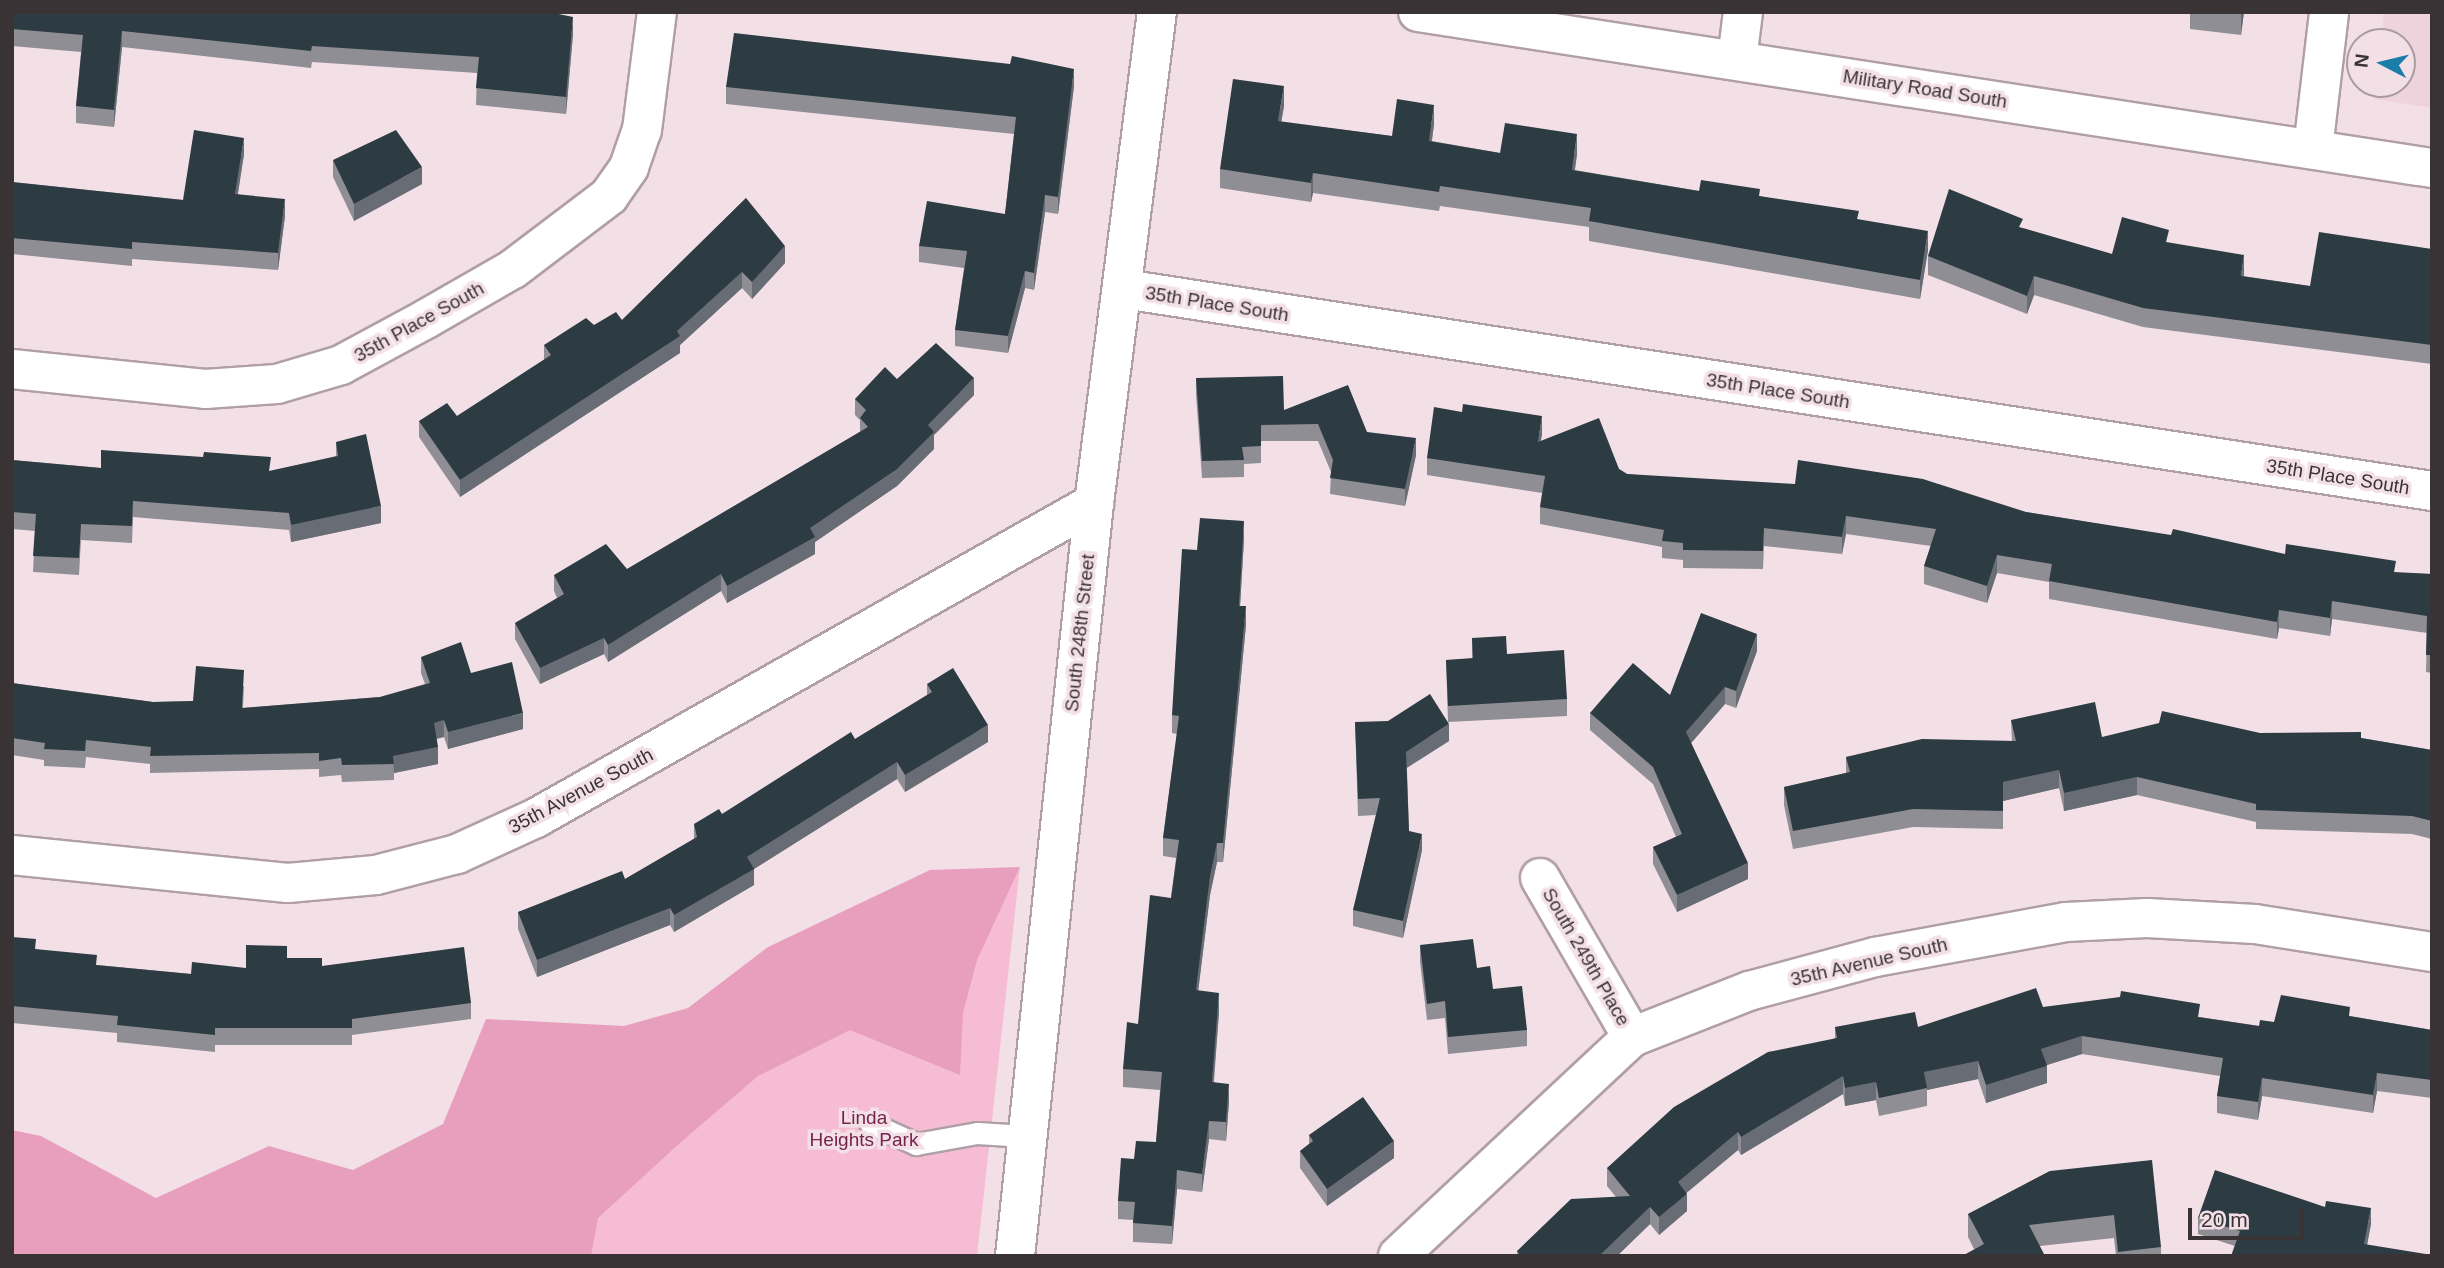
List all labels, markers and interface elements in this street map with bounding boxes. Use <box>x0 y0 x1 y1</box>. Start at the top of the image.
north arrow <box>2346 28 2416 98</box>
text: N <box>2350 53 2373 69</box>
street label: Military Road South <box>1841 65 2009 113</box>
street label: 35th Place South <box>350 277 488 367</box>
street label: 35th Place South <box>1144 281 1290 327</box>
street label: 35th Place South <box>1705 368 1851 414</box>
street label: 35th Place South <box>2265 454 2411 500</box>
street label: South 248th Street <box>1060 553 1100 713</box>
street label: 35th Avenue South <box>504 743 658 839</box>
street label: South 249th Place <box>1537 884 1635 1030</box>
street label: 35th Avenue South <box>1788 933 1950 991</box>
park label: Linda Heights Park <box>810 1107 918 1151</box>
scale bar <box>2192 1194 2308 1238</box>
text: 20 m <box>2201 1208 2248 1231</box>

